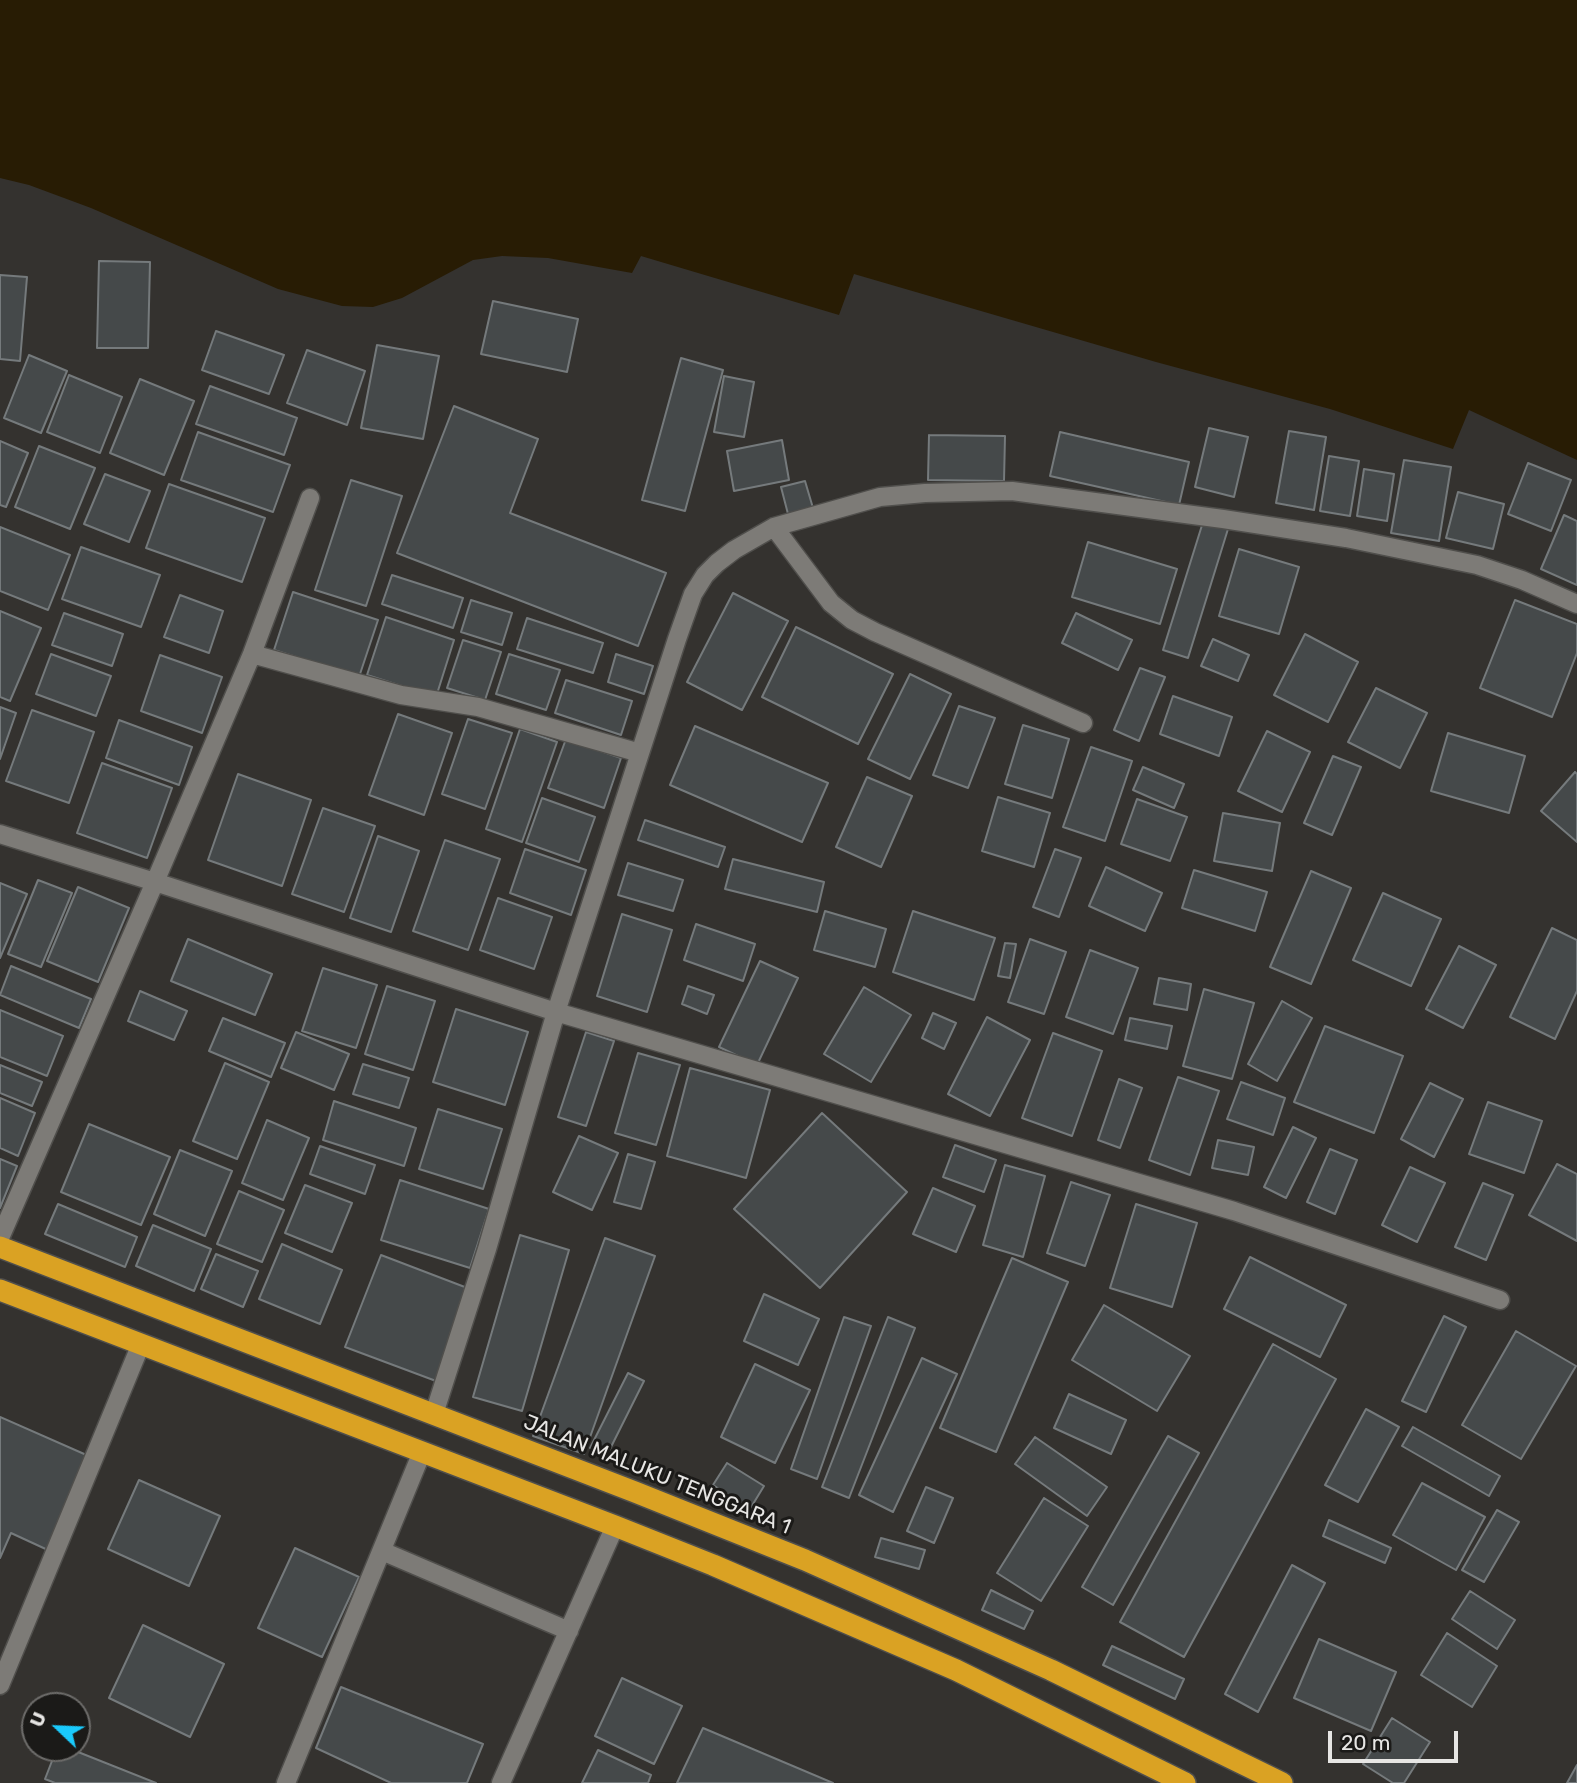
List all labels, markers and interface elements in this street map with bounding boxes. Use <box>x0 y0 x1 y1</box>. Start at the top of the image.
street label: JALAN MALUKU TENGGARA 1 <box>520 1410 794 1540</box>
north arrow <box>21 1692 91 1762</box>
text: U <box>25 1709 51 1730</box>
scale bar <box>1332 1716 1462 1760</box>
text: 20 m <box>1341 1730 1390 1755</box>

